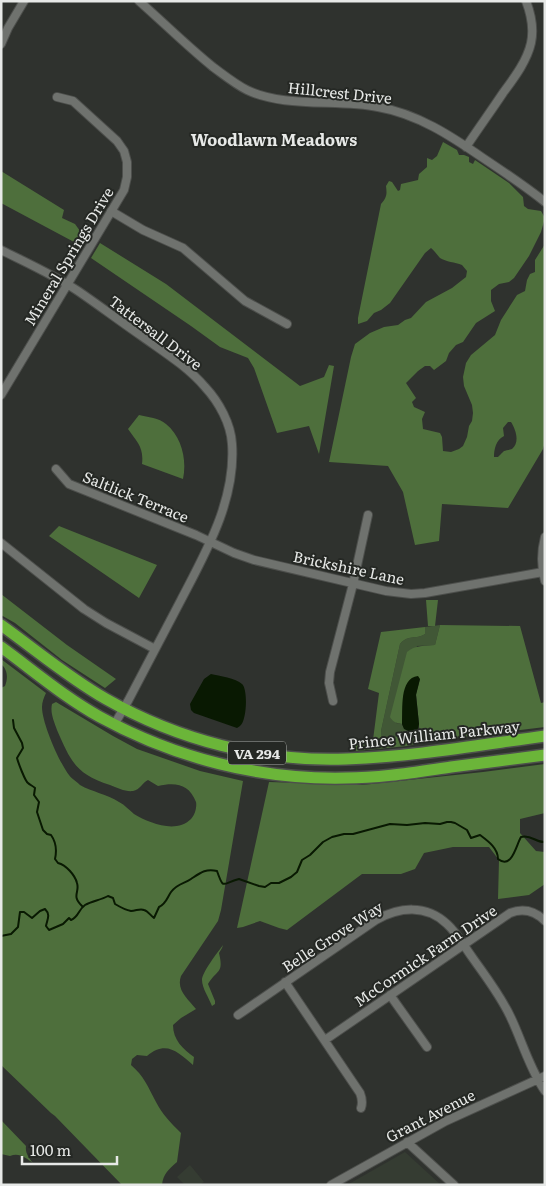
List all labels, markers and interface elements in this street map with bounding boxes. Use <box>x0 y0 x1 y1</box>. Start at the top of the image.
street label: Hillcrest Drive <box>287 75 393 109</box>
district label: Woodlawn Meadows <box>191 127 357 151</box>
street label: Mineral Springs Drive <box>17 182 119 330</box>
street label: Tattersall Drive <box>104 289 208 375</box>
street label: Saltlick Terrace <box>80 464 193 528</box>
street label: Brickshire Lane <box>291 544 407 590</box>
street label: Prince William Parkway <box>347 714 521 754</box>
road number: VA 294 <box>228 741 286 764</box>
street label: Belle Grove Way <box>277 895 387 977</box>
street label: McCormick Farm Drive <box>349 898 501 1012</box>
street label: Grant Avenue <box>381 1083 479 1147</box>
scale bar <box>22 1134 118 1166</box>
text: 100 m <box>30 1138 71 1161</box>

